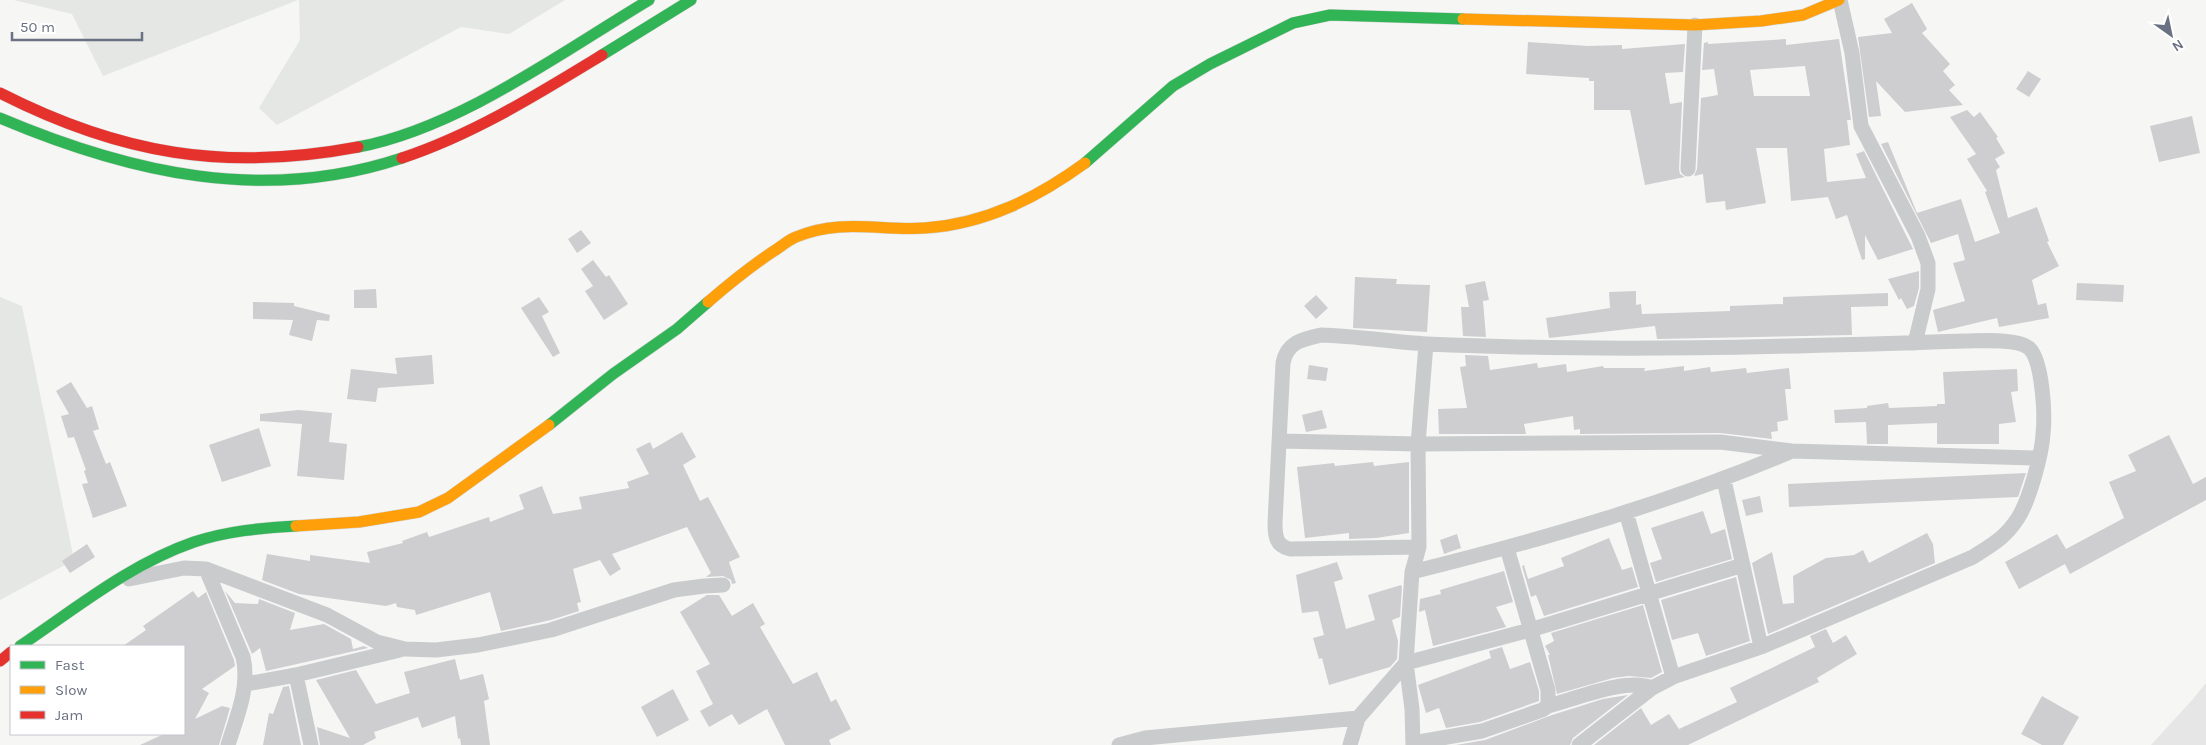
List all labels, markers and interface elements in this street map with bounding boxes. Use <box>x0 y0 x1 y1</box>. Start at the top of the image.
scale bar <box>12 10 142 42</box>
north arrow <box>2146 10 2196 60</box>
text: 50 m <box>20 18 55 36</box>
text: N <box>2169 36 2187 55</box>
legend <box>10 645 185 735</box>
text: Fast <box>55 656 85 674</box>
text: Slow <box>55 681 87 699</box>
text: Jam <box>55 706 83 724</box>

